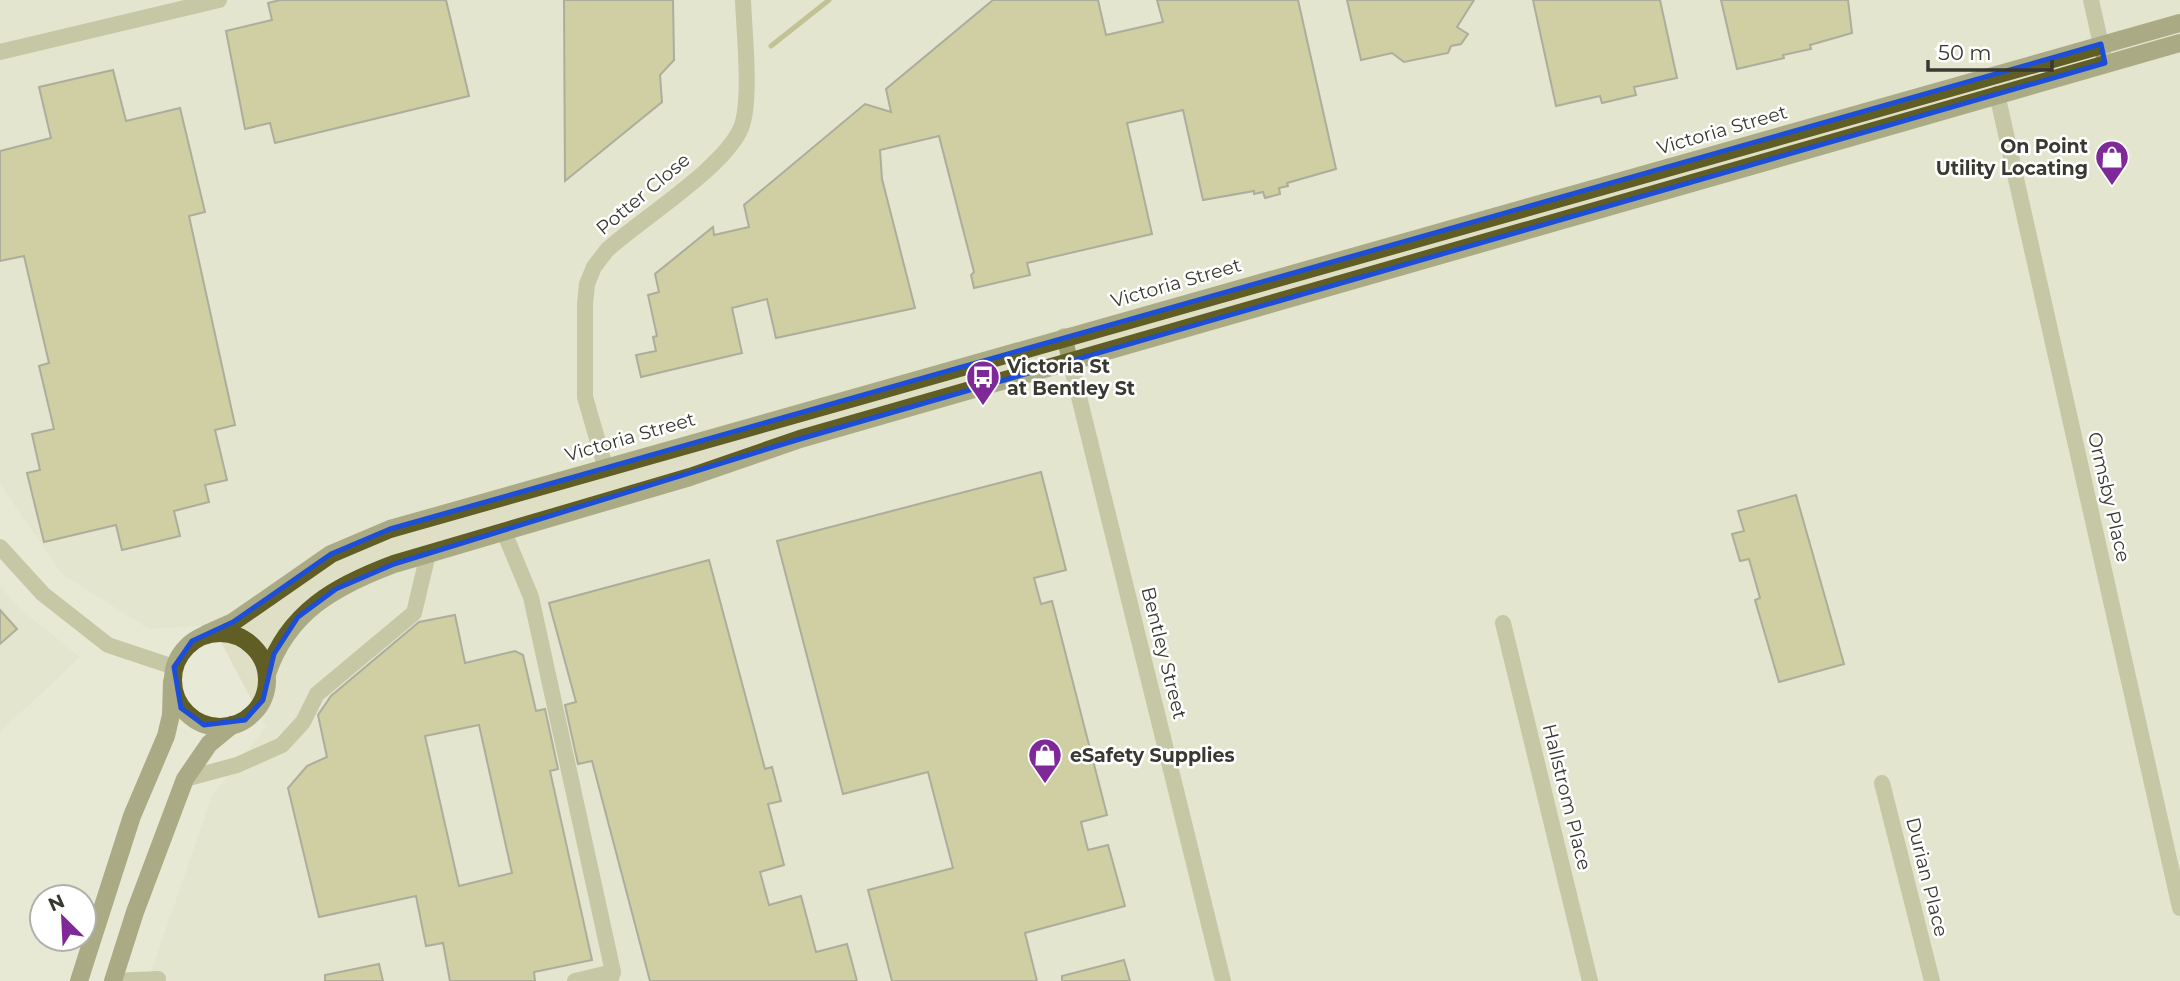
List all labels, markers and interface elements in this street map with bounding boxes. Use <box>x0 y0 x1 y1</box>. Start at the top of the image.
scale bar <box>1928 28 2052 72</box>
text: 50 m <box>1938 40 1992 65</box>
street label: Victoria Street <box>1654 100 1790 160</box>
place label: On Point Utility Locating <box>1936 135 2088 180</box>
shop icon: On Point Utility Locating <box>2093 138 2131 187</box>
street label: Potter Close <box>591 148 695 240</box>
street label: Victoria Street <box>1108 253 1244 313</box>
place label: Victoria St at Bentley St <box>1006 355 1135 400</box>
bus stop icon: Victoria St at Bentley St <box>964 358 1002 407</box>
street label: Victoria Street <box>562 407 698 467</box>
street label: Ormsby Place <box>2083 430 2135 564</box>
street label: Bentley Street <box>1136 584 1192 722</box>
street label: Hallstrom Place <box>1538 721 1596 873</box>
shop icon: eSafety Supplies <box>1026 736 1064 785</box>
place label: eSafety Supplies <box>1070 744 1235 767</box>
street label: Durian Place <box>1901 815 1953 939</box>
north arrow <box>28 883 98 953</box>
text: N <box>45 889 68 917</box>

